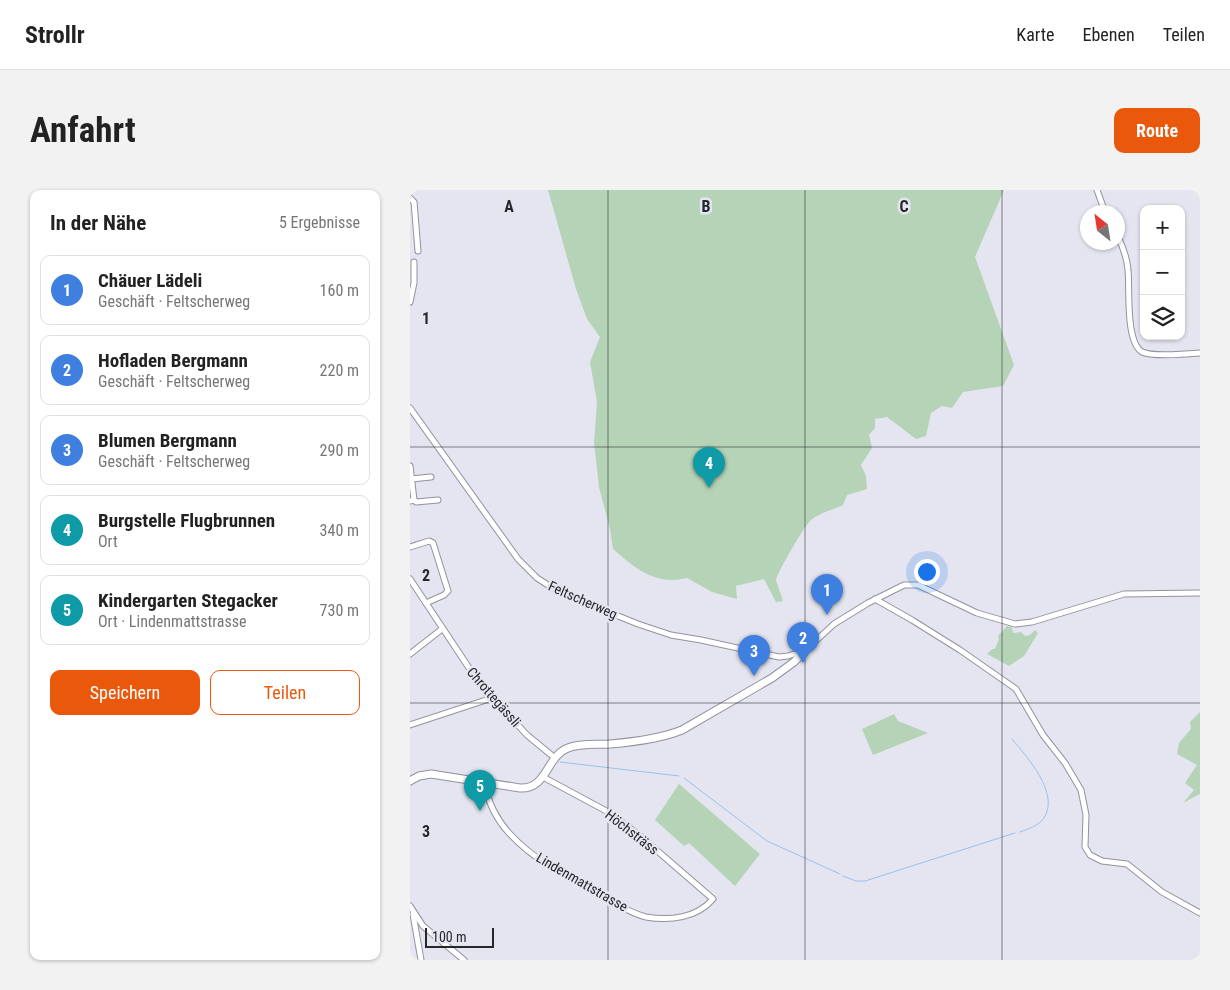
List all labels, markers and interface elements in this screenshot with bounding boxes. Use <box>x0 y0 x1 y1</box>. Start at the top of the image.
text: Strollr <box>25 21 85 49</box>
text: Karte <box>1016 24 1055 45</box>
text: Ebenen <box>1083 24 1135 45</box>
text: Teilen <box>1163 24 1205 45</box>
button: Route <box>1114 108 1200 153</box>
text: Anfahrt <box>30 110 136 151</box>
text: A <box>504 197 514 216</box>
text: B <box>702 197 711 216</box>
text: C <box>899 197 909 216</box>
north arrow <box>1080 205 1125 250</box>
map controls <box>1140 205 1185 340</box>
button: + <box>1140 205 1185 250</box>
text: In der Nähe <box>50 211 146 235</box>
text: 5 Ergebnisse <box>279 213 360 232</box>
button: − <box>1140 250 1185 295</box>
text: Chäuer Lädeli <box>98 269 202 292</box>
text: 1 <box>63 281 71 300</box>
text: 160 m <box>320 281 359 300</box>
text: Geschäft · Feltscherweg <box>98 292 250 311</box>
button: layers <box>1140 295 1185 340</box>
text: 1 <box>422 309 430 328</box>
text: Hofladen Bergmann <box>98 349 248 372</box>
text: 2 <box>63 361 71 380</box>
text: 220 m <box>320 361 359 380</box>
text: Geschäft · Feltscherweg <box>98 372 250 391</box>
text: Blumen Bergmann <box>98 429 237 452</box>
text: 3 <box>63 441 71 460</box>
text: 290 m <box>320 441 359 460</box>
pin: 4 <box>693 447 725 488</box>
text: Geschäft · Feltscherweg <box>98 452 250 471</box>
text: Burgstelle Flugbrunnen <box>98 509 275 532</box>
text: 4 <box>63 521 71 540</box>
text: 340 m <box>320 521 359 540</box>
text: Ort <box>98 532 118 551</box>
your location <box>914 559 940 585</box>
text: 2 <box>422 566 430 585</box>
pin: 1 <box>811 574 843 615</box>
street label: Feltscherweg <box>546 578 620 622</box>
text: Kindergarten Stegacker <box>98 589 278 612</box>
text: 5 <box>63 601 71 620</box>
text: 730 m <box>320 601 359 620</box>
text: Ort · Lindenmattstrasse <box>98 612 247 631</box>
pin: 2 <box>787 622 819 663</box>
pin: 3 <box>738 635 770 676</box>
street label: Chrottegässli <box>464 664 524 730</box>
button: Speichern <box>50 670 200 715</box>
button: Teilen <box>210 670 360 715</box>
pin: 5 <box>464 770 496 811</box>
street label: Höchsträss <box>602 806 662 858</box>
text: 3 <box>422 822 430 841</box>
street label: Lindenmattstrasse <box>533 849 631 915</box>
scale bar <box>425 925 494 948</box>
text: 100 m <box>432 929 467 945</box>

